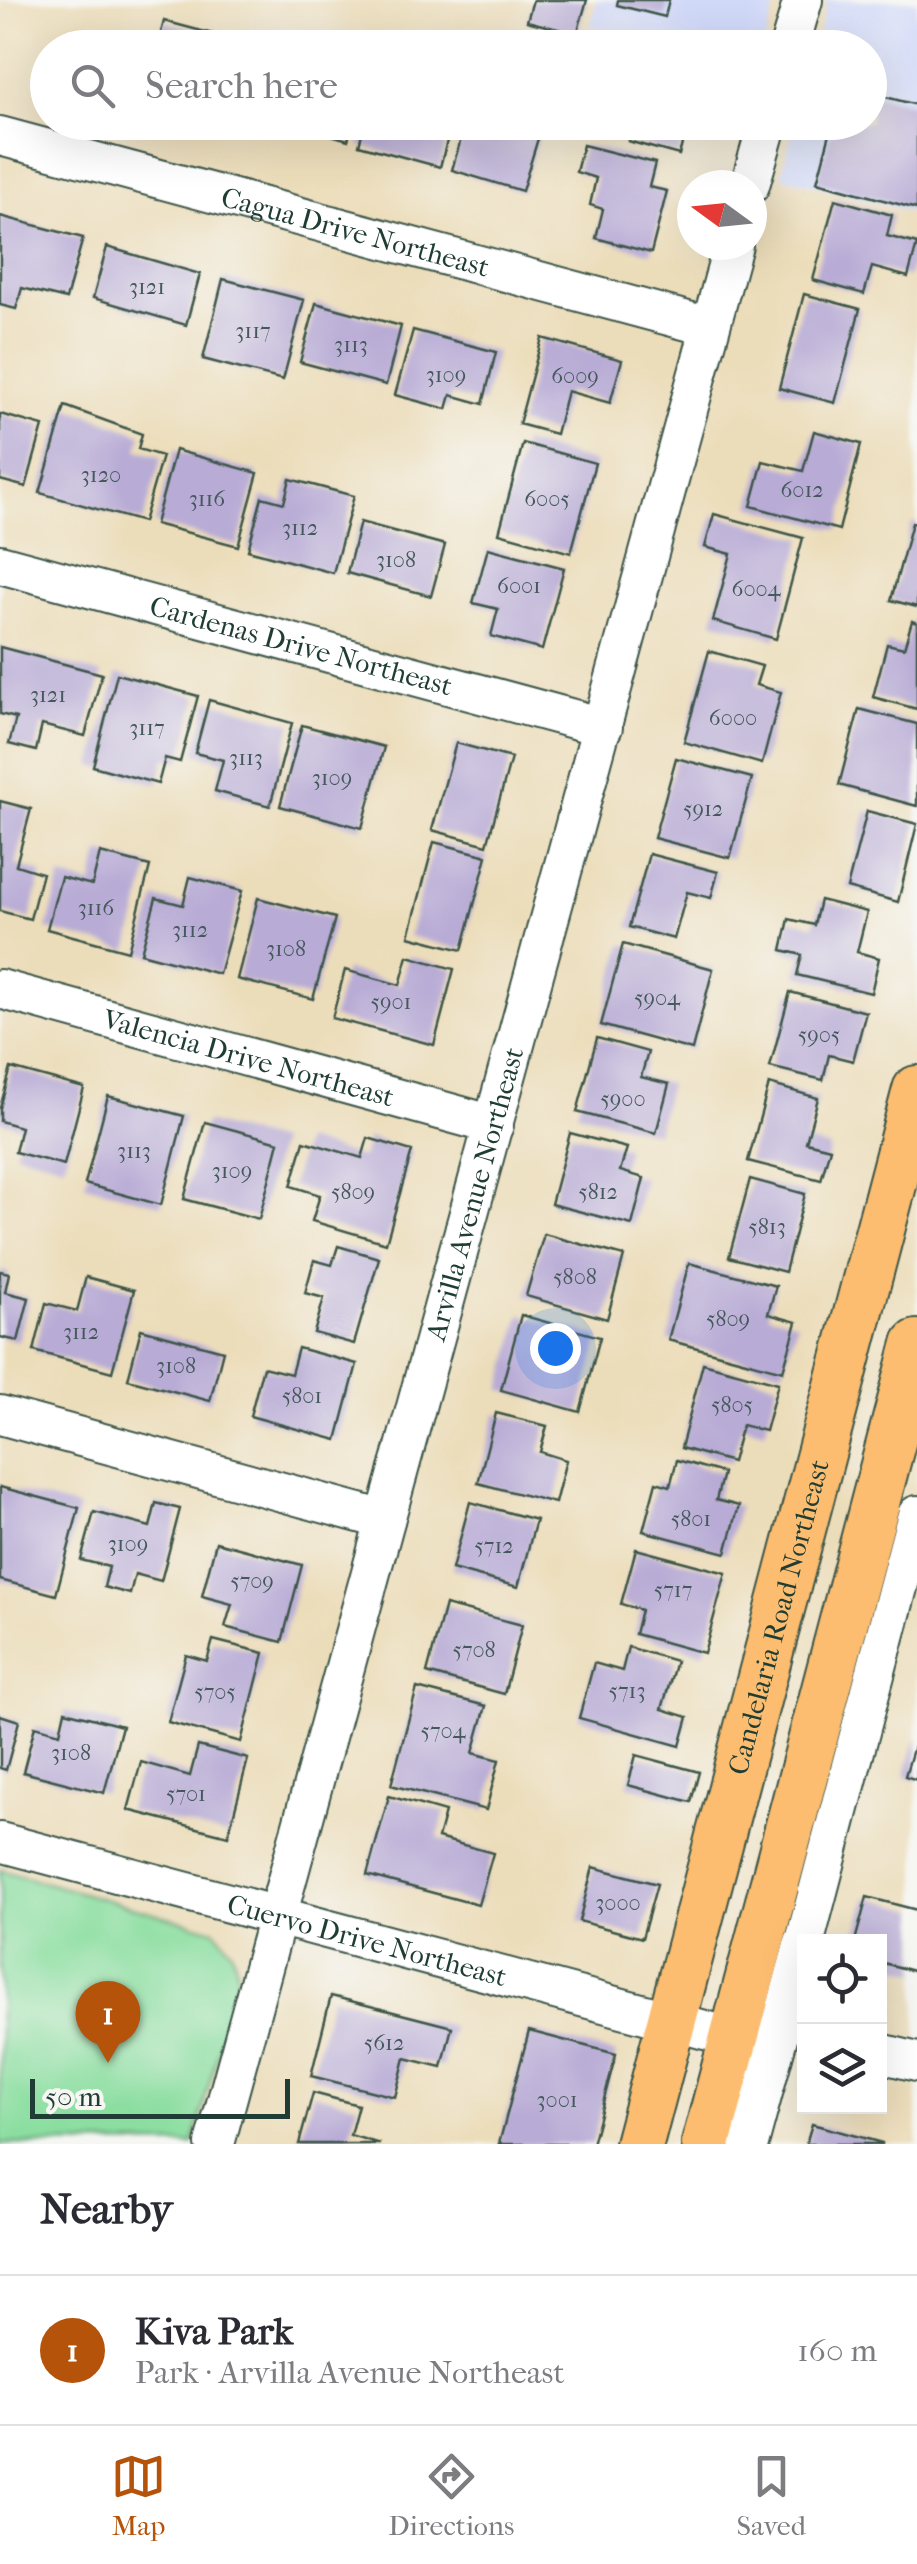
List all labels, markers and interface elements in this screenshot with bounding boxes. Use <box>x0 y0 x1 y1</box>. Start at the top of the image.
search box <box>30 30 887 140</box>
icon: search <box>65 58 120 113</box>
text: Search here <box>145 63 338 108</box>
north arrow <box>677 170 767 260</box>
street label: Cagua Drive Northeast <box>218 180 493 284</box>
house number: 3121 <box>129 274 165 300</box>
house number: 3117 <box>235 318 271 344</box>
house number: 3113 <box>334 332 368 358</box>
house number: 3109 <box>426 362 466 388</box>
house number: 6009 <box>551 363 599 389</box>
house number: 3120 <box>81 462 121 488</box>
house number: 6012 <box>780 477 824 503</box>
house number: 3116 <box>189 486 225 512</box>
house number: 6005 <box>524 486 570 512</box>
house number: 3112 <box>282 515 318 541</box>
house number: 3108 <box>376 547 416 573</box>
house number: 6001 <box>497 573 541 599</box>
house number: 6004 <box>732 576 781 602</box>
street label: Cardenas Drive Northeast <box>146 589 456 703</box>
house number: 3121 <box>30 682 66 708</box>
house number: 6000 <box>709 705 757 731</box>
house number: 3117 <box>129 715 165 741</box>
house number: 3113 <box>229 745 263 771</box>
house number: 3109 <box>312 765 352 791</box>
house number: 5912 <box>683 796 723 822</box>
house number: 3116 <box>78 895 114 921</box>
house number: 3112 <box>172 917 208 943</box>
house number: 3108 <box>266 936 306 962</box>
house number: 5904 <box>634 985 681 1011</box>
house number: 5901 <box>371 989 411 1015</box>
street label: Valencia Drive Northeast <box>98 1002 398 1114</box>
house number: 5905 <box>798 1022 840 1048</box>
street label: Arvilla Avenue Northeast <box>419 1043 530 1345</box>
house number: 5900 <box>600 1086 646 1112</box>
house number: 3113 <box>117 1138 151 1164</box>
house number: 3109 <box>212 1158 252 1184</box>
house number: 5809 <box>331 1179 375 1205</box>
house number: 5812 <box>578 1179 618 1205</box>
house number: 5813 <box>748 1214 786 1240</box>
house number: 5808 <box>553 1264 597 1290</box>
house number: 5809 <box>706 1306 750 1332</box>
house number: 3112 <box>63 1319 99 1345</box>
your location <box>530 1323 581 1374</box>
house number: 3108 <box>156 1353 196 1379</box>
house number: 5801 <box>282 1383 322 1409</box>
house number: 5805 <box>711 1392 753 1418</box>
street label: Candelaria Road Northeast <box>721 1456 836 1778</box>
house number: 5801 <box>671 1506 711 1532</box>
house number: 3109 <box>108 1531 148 1557</box>
house number: 5712 <box>474 1533 514 1559</box>
house number: 5709 <box>230 1568 274 1594</box>
house number: 5717 <box>654 1577 692 1603</box>
house number: 5708 <box>452 1637 496 1663</box>
house number: 5713 <box>609 1678 646 1704</box>
house number: 5705 <box>194 1679 236 1705</box>
house number: 5704 <box>421 1718 466 1744</box>
house number: 3108 <box>51 1740 91 1766</box>
house number: 5701 <box>166 1781 206 1807</box>
street label: Cuervo Drive Northeast <box>224 1887 510 1993</box>
house number: 3000 <box>595 1890 641 1916</box>
map controls <box>797 1934 887 2114</box>
button: locate <box>797 1934 887 2024</box>
pin: 1 <box>76 1980 140 2063</box>
button: layers <box>797 2024 887 2114</box>
house number: 5612 <box>364 2030 404 2056</box>
scale bar <box>30 2074 290 2118</box>
text: 50 m <box>45 2080 102 2113</box>
house number: 3001 <box>536 2087 578 2113</box>
text: Nearby <box>40 2185 172 2234</box>
text: Kiva Park <box>135 2309 293 2354</box>
text: 1 <box>67 2332 78 2369</box>
text: 160 m <box>797 2332 877 2369</box>
text: Park · Arvilla Avenue Northeast <box>135 2354 565 2391</box>
tab: Map <box>111 2449 166 2542</box>
tab: Directions <box>388 2449 514 2542</box>
tab: Saved <box>736 2449 806 2542</box>

